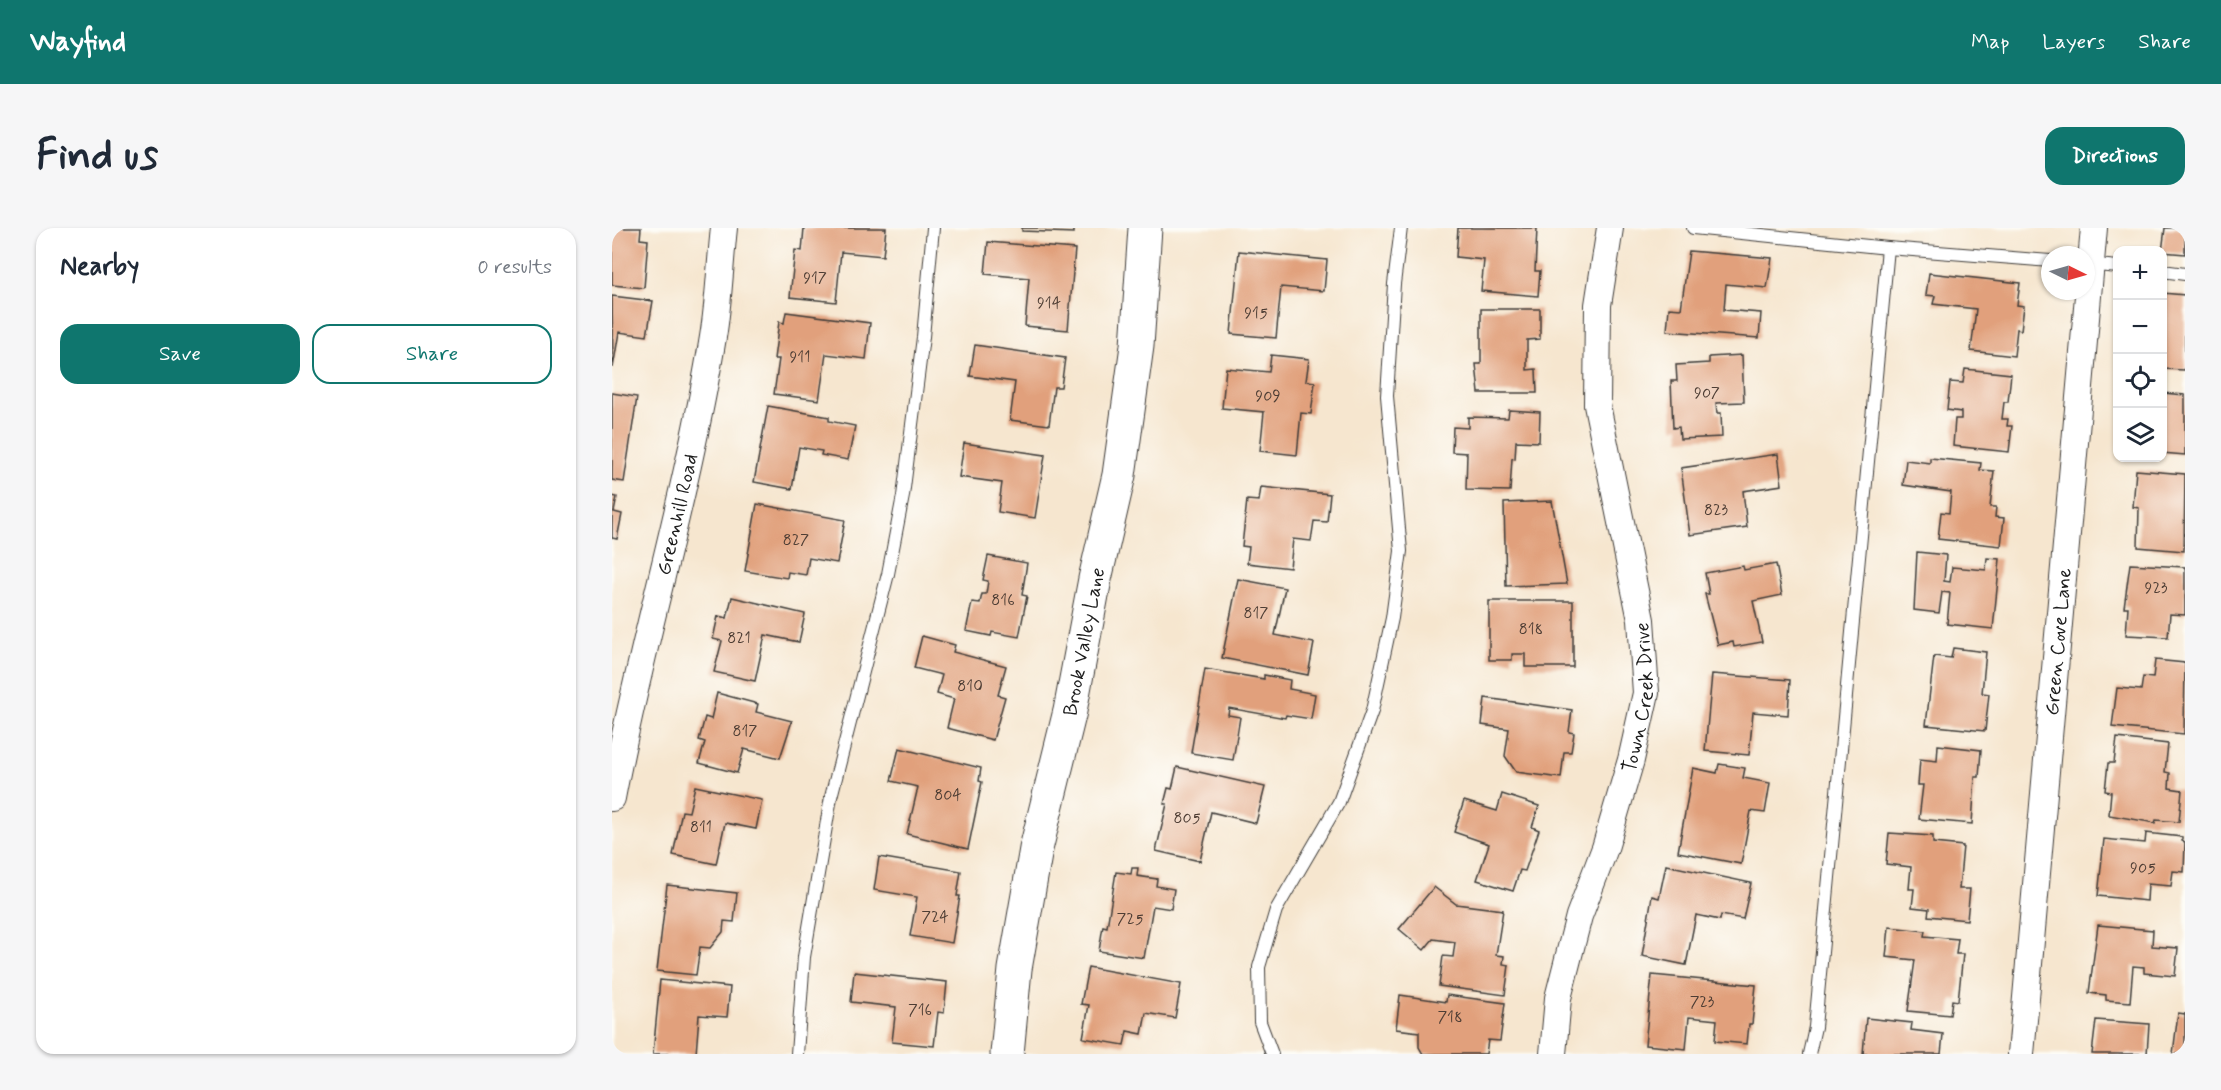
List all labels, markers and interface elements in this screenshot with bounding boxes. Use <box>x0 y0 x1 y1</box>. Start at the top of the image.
text: Wayfind <box>30 24 126 61</box>
text: Map <box>1971 28 2009 56</box>
text: Layers <box>2042 28 2105 56</box>
text: Share <box>2138 28 2191 56</box>
button: Directions <box>2045 127 2185 185</box>
text: Find us <box>36 129 158 184</box>
north arrow <box>2041 246 2095 300</box>
map controls <box>2113 246 2167 462</box>
button: + <box>2113 246 2167 300</box>
text: Nearby <box>60 250 139 284</box>
text: 0 results <box>478 254 552 281</box>
house number: 917 <box>803 268 827 289</box>
house number: 914 <box>1037 293 1061 314</box>
button: − <box>2113 300 2167 354</box>
house number: 915 <box>1244 303 1268 324</box>
button: Save <box>60 324 300 384</box>
button: Share <box>312 324 552 384</box>
house number: 911 <box>790 347 810 368</box>
button: locate <box>2113 354 2167 408</box>
house number: 907 <box>1694 383 1720 404</box>
house number: 909 <box>1255 386 1281 407</box>
button: layers <box>2113 408 2167 462</box>
street label: Greenhill Road <box>651 451 705 578</box>
house number: 823 <box>1704 500 1728 521</box>
house number: 827 <box>783 530 809 551</box>
street label: Brook Valley Lane <box>1057 565 1112 718</box>
street label: Green Cove Lane <box>2039 567 2079 717</box>
house number: 923 <box>2145 578 2168 599</box>
house number: 816 <box>991 590 1015 611</box>
house number: 817 <box>1244 603 1268 624</box>
house number: 818 <box>1519 619 1543 640</box>
street label: Town Creek Drive <box>1616 621 1661 776</box>
house number: 821 <box>727 628 751 649</box>
house number: 810 <box>957 676 983 697</box>
house number: 817 <box>733 721 757 742</box>
house number: 804 <box>934 785 962 806</box>
house number: 805 <box>1173 808 1201 829</box>
house number: 811 <box>690 817 712 838</box>
house number: 905 <box>2130 858 2156 879</box>
house number: 724 <box>921 907 949 928</box>
house number: 725 <box>1116 909 1144 930</box>
house number: 723 <box>1690 992 1715 1013</box>
house number: 716 <box>908 1000 932 1021</box>
house number: 718 <box>1437 1007 1463 1028</box>

